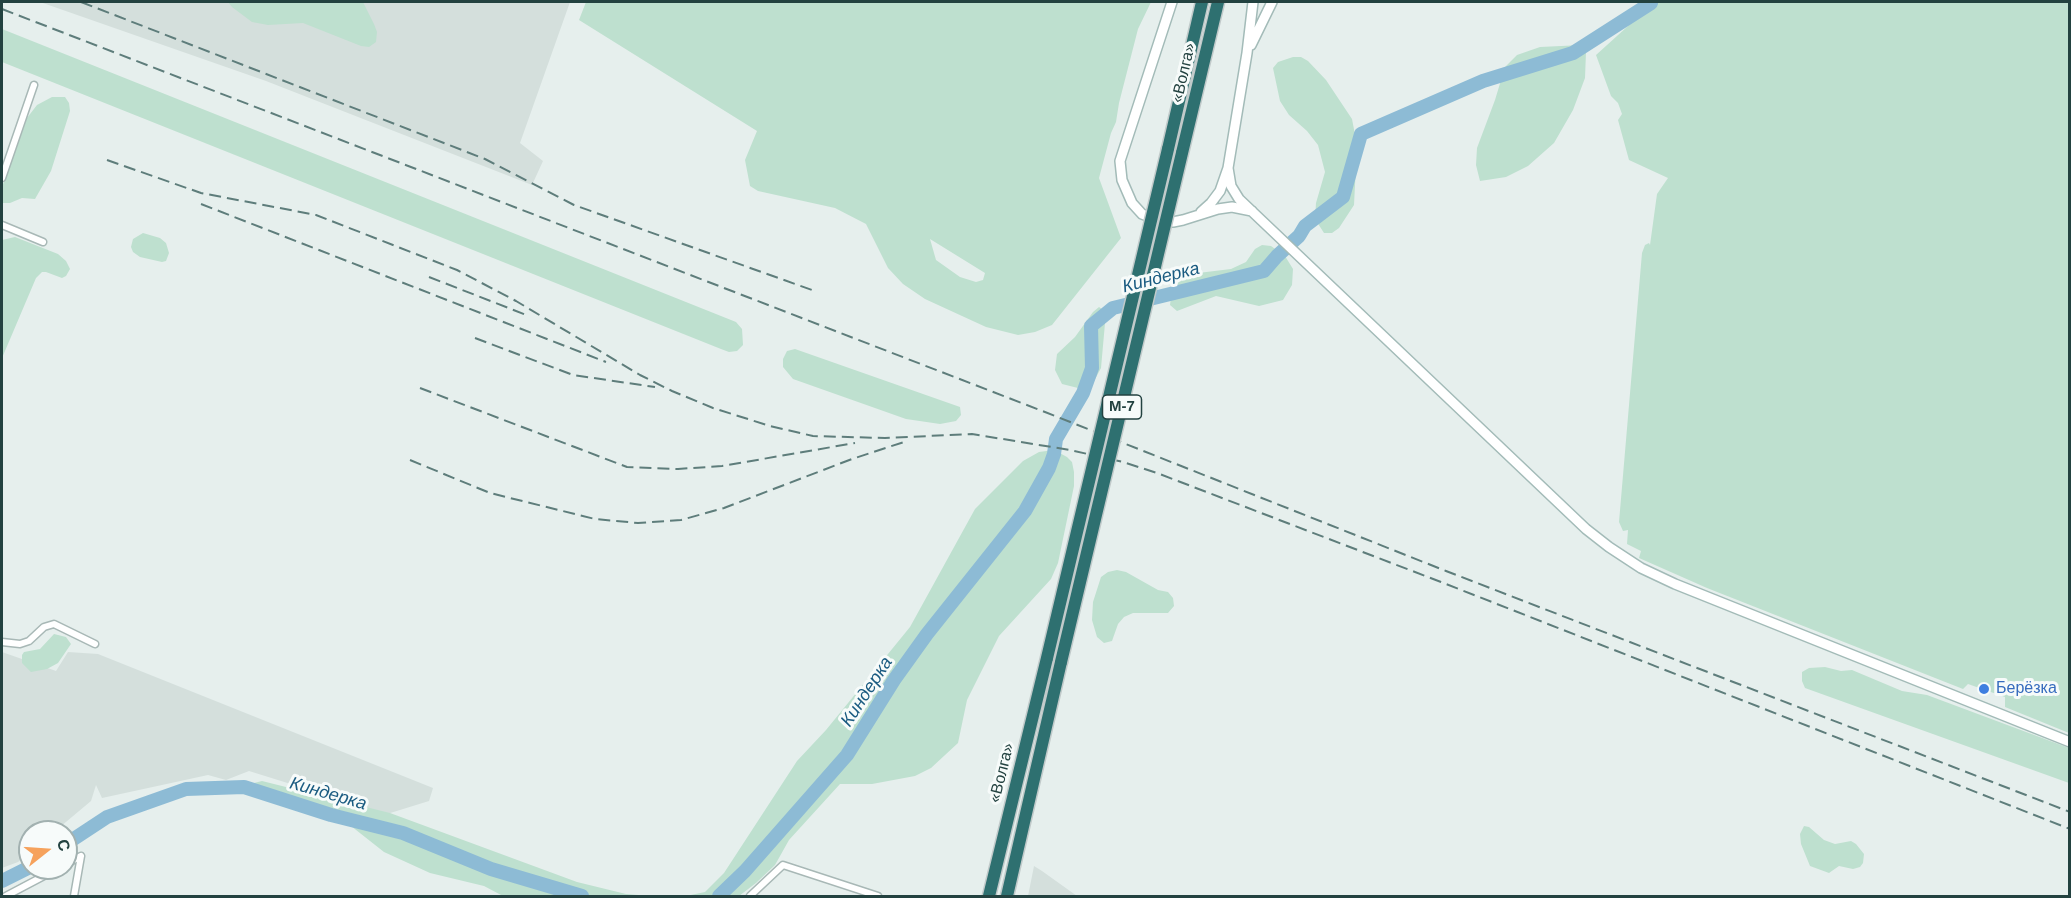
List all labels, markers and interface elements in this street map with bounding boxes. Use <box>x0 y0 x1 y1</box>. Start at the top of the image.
street label: «Волга» <box>1168 41 1200 105</box>
water label: Киндерка <box>1120 258 1202 298</box>
road number: М-7 <box>1102 395 1142 419</box>
water label: Киндерка <box>836 653 898 731</box>
place label: Берёзка <box>1996 679 2057 699</box>
marker: Берёзка <box>1977 682 1991 696</box>
street label: «Волга» <box>985 741 1019 805</box>
water label: Киндерка <box>287 773 369 815</box>
north arrow <box>18 820 78 880</box>
text: С <box>54 837 74 853</box>

